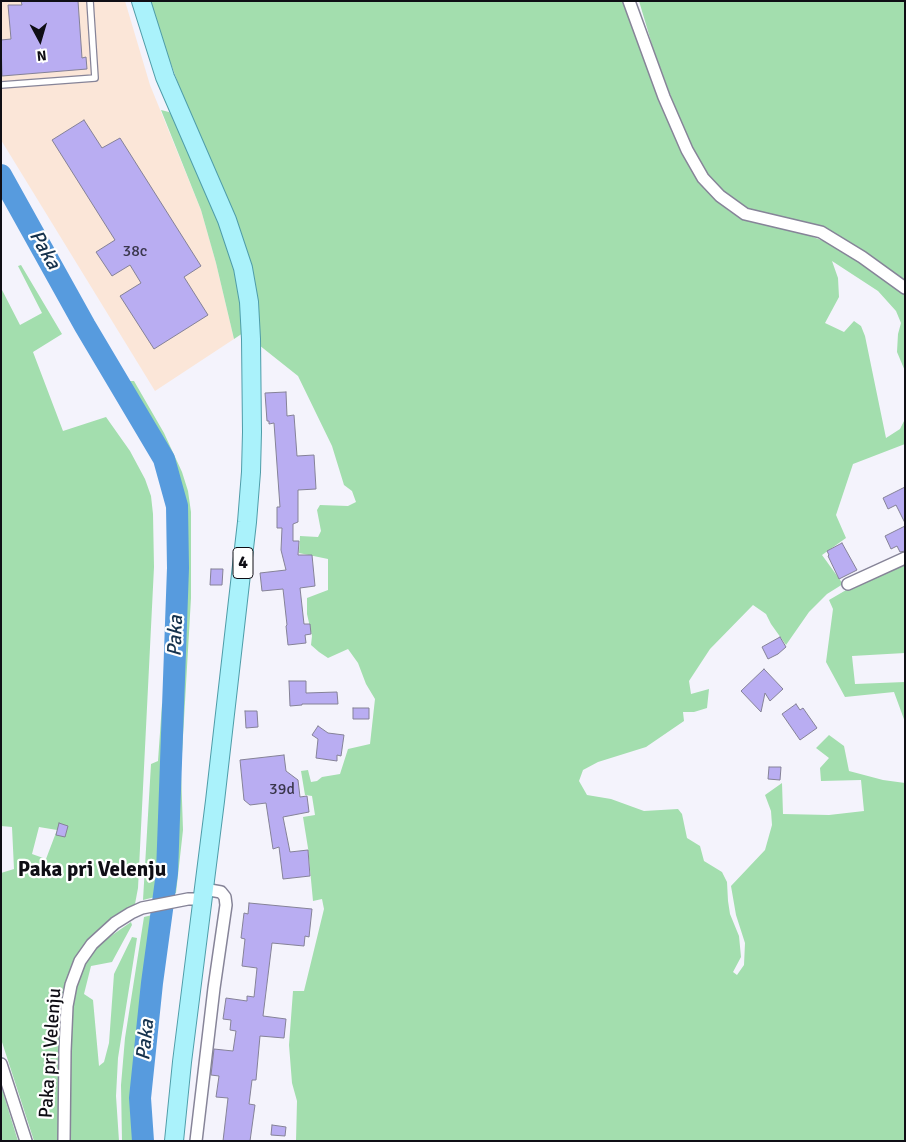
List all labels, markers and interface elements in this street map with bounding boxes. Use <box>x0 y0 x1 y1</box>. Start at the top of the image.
north arrow <box>15 15 65 65</box>
text: N <box>36 46 47 64</box>
water label: Paka <box>23 226 65 274</box>
house number: 38c <box>123 242 147 262</box>
road number: 4 <box>233 548 253 578</box>
water label: Paka <box>163 615 189 657</box>
house number: 39d <box>269 780 295 800</box>
district label: Paka pri Velenju <box>18 857 166 883</box>
street label: Paka pri Velenju <box>35 987 67 1119</box>
water label: Paka <box>132 1018 160 1062</box>

